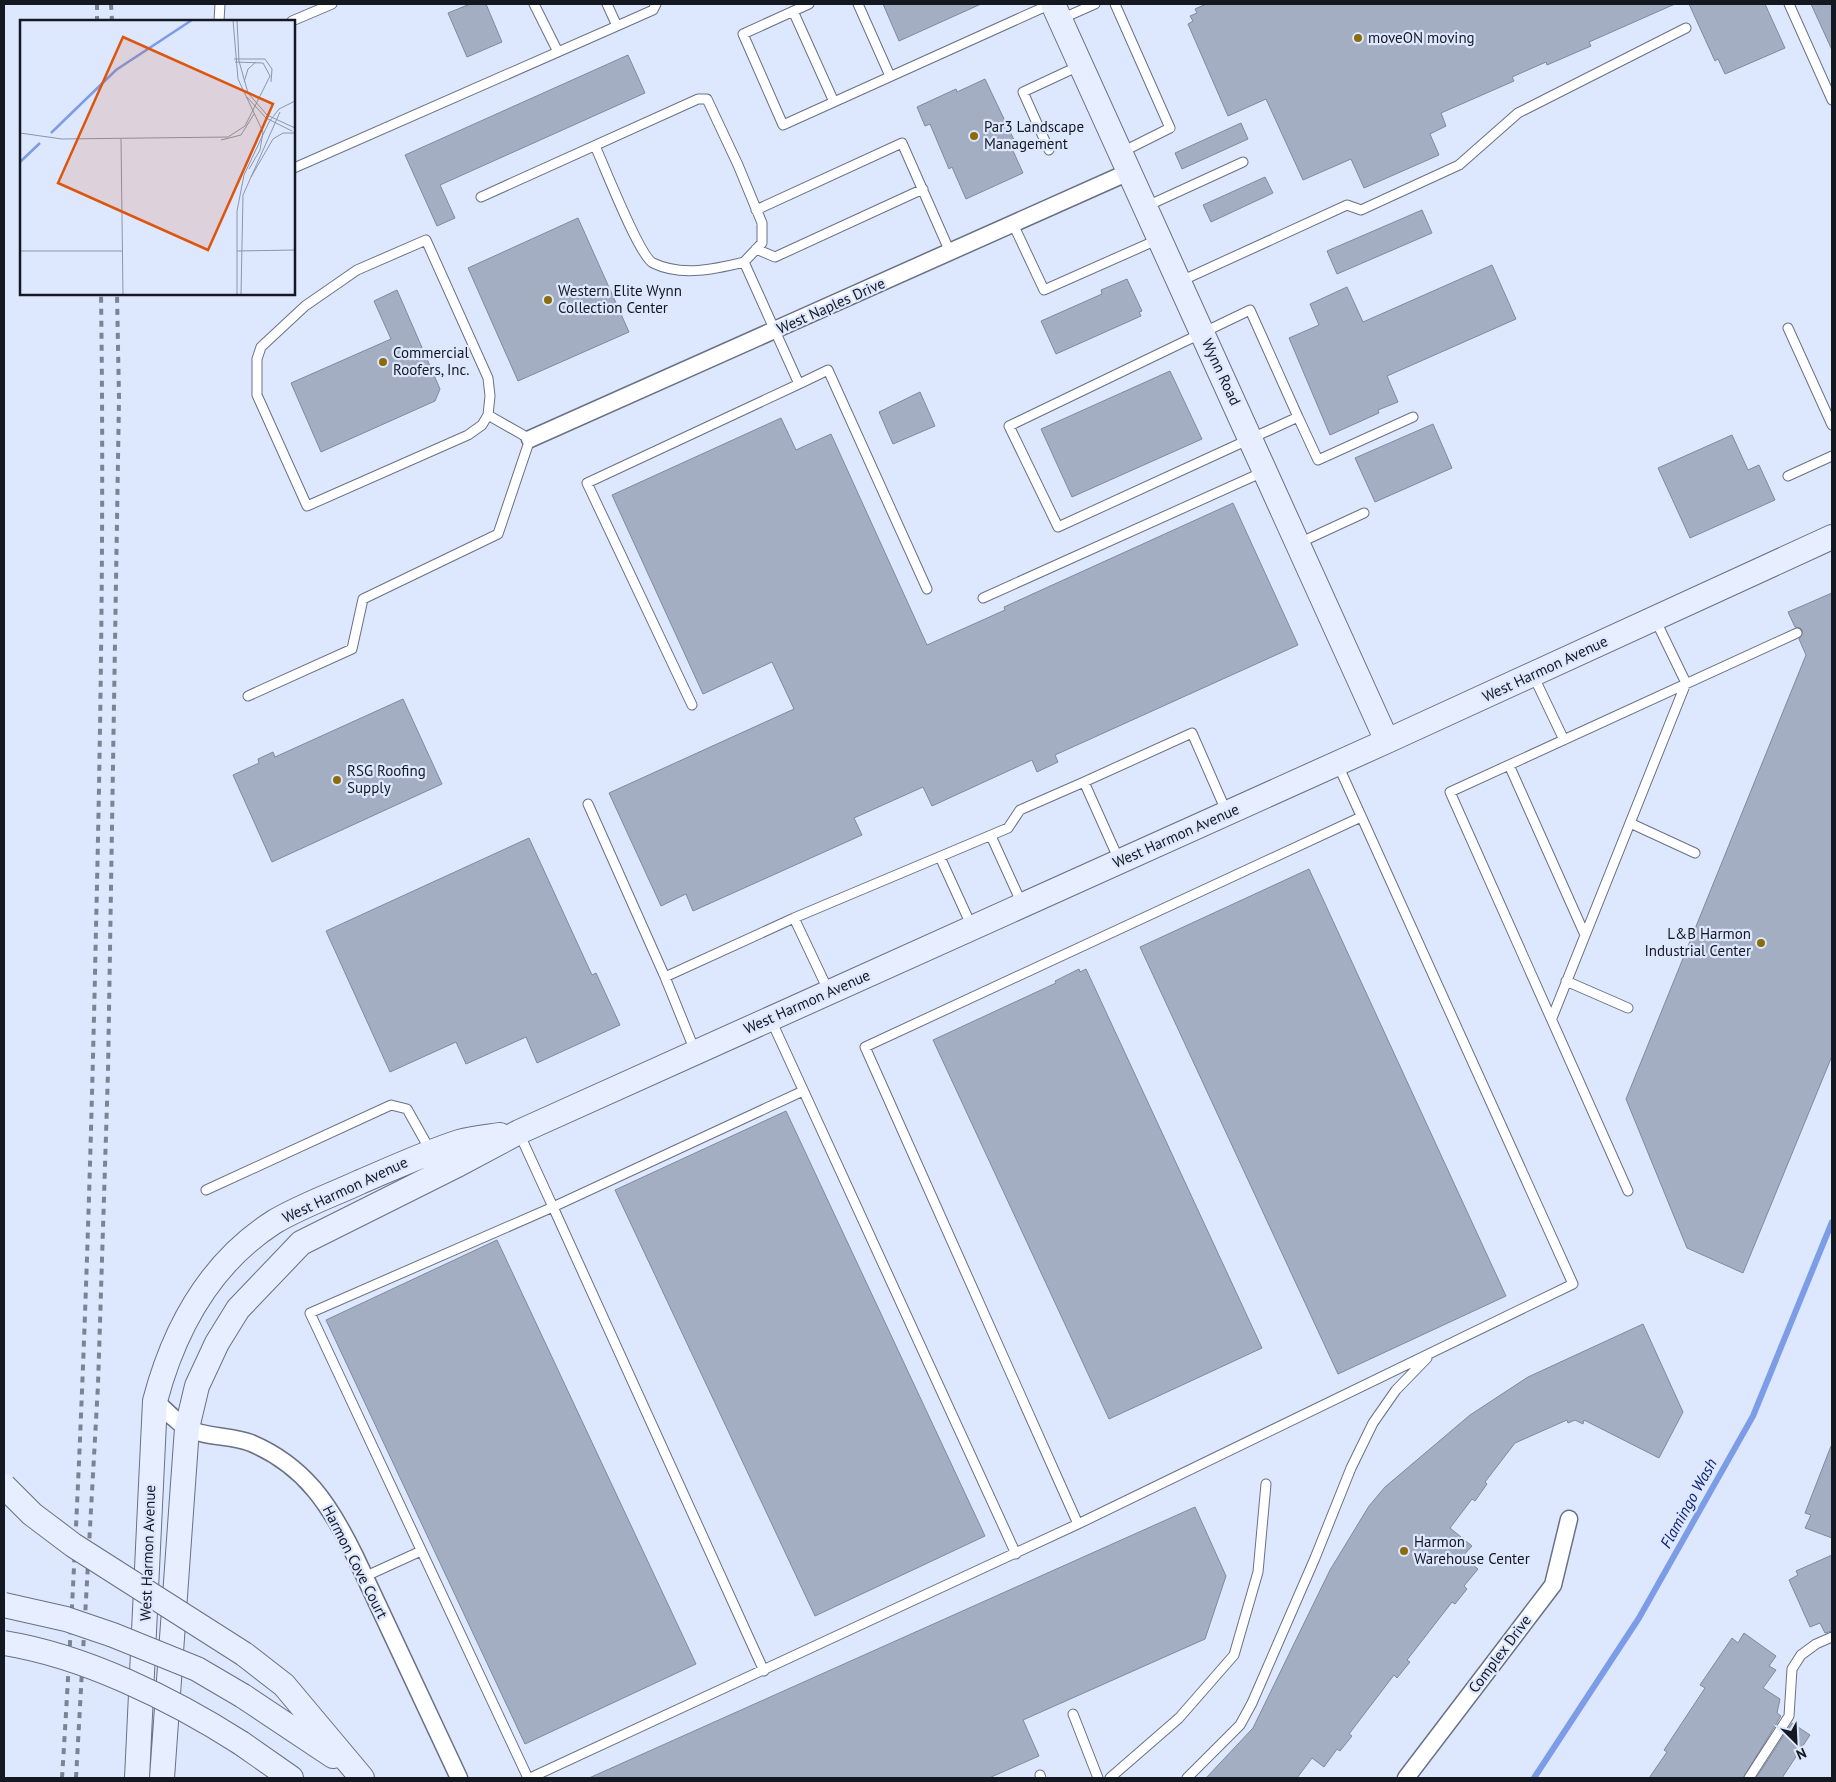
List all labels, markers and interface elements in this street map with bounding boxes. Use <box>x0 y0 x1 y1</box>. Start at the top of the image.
inset map <box>20 20 295 295</box>
place label: moveON moving <box>1368 28 1475 47</box>
marker: moveON moving <box>1352 32 1364 44</box>
place label: Par3 Landscape Management <box>984 117 1084 153</box>
marker: Par3 Landscape Management <box>968 130 980 142</box>
street label: West Naples Drive <box>774 273 888 338</box>
place label: Western Elite Wynn Collection Center <box>558 281 682 317</box>
marker: Western Elite Wynn Collection Center <box>542 294 554 306</box>
street label: Wynn Road <box>1198 335 1245 408</box>
place label: Commercial Roofers, Inc. <box>393 343 470 379</box>
marker: Commercial Roofers, Inc. <box>377 356 389 368</box>
street label: West Harmon Avenue <box>1479 631 1611 706</box>
place label: RSG Roofing Supply <box>347 761 426 797</box>
marker: RSG Roofing Supply <box>331 774 343 786</box>
street label: West Harmon Avenue <box>1110 799 1242 872</box>
place label: L&B Harmon Industrial Center <box>1644 924 1751 960</box>
marker: L&B Harmon Industrial Center <box>1755 937 1767 949</box>
street label: West Harmon Avenue <box>741 965 873 1038</box>
street label: West Harmon Avenue <box>279 1152 411 1227</box>
water label: Flamingo Wash <box>1655 1455 1721 1551</box>
street label: West Harmon Avenue <box>136 1485 159 1621</box>
street label: Harmon Cove Court <box>319 1502 392 1622</box>
place label: Harmon Warehouse Center <box>1414 1532 1530 1568</box>
marker: Harmon Warehouse Center <box>1398 1545 1410 1557</box>
street label: Complex Drive <box>1464 1611 1535 1697</box>
north arrow <box>1771 1717 1821 1767</box>
text: N <box>1793 1744 1809 1764</box>

